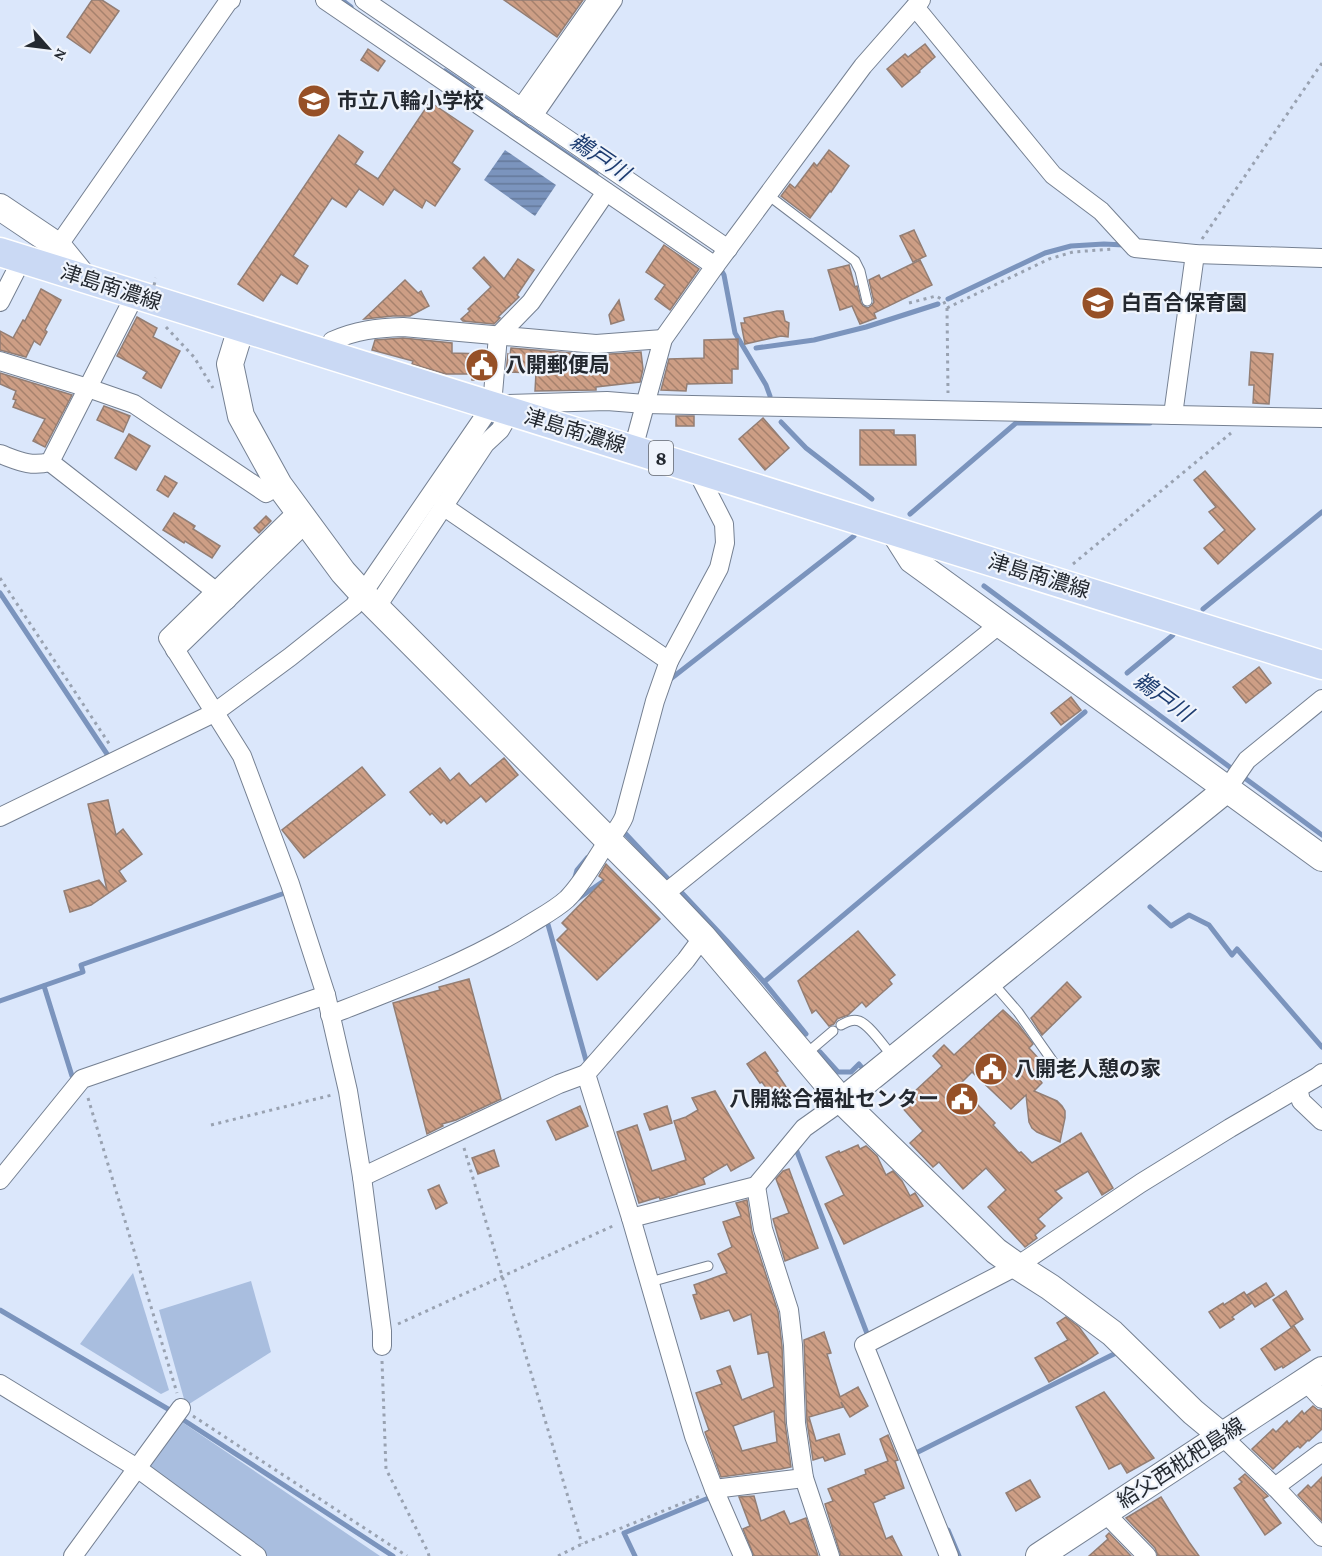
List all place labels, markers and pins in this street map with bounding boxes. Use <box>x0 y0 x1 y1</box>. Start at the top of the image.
school or university icon: 市立八輪小学校 <box>296 83 332 119</box>
place label: 市立八輪小学校 <box>337 89 484 113</box>
school or university icon: 白百合保育園 <box>1080 285 1116 321</box>
place label: 白百合保育園 <box>1121 291 1247 315</box>
public building icon: 八開郵便局 <box>464 347 500 383</box>
place label: 八開郵便局 <box>505 353 610 377</box>
public building icon: 八開老人憩の家 <box>973 1051 1009 1087</box>
place label: 八開老人憩の家 <box>1014 1057 1161 1081</box>
public building icon: 八開総合福祉センター <box>944 1081 980 1117</box>
place label: 八開総合福祉センター <box>729 1087 939 1111</box>

